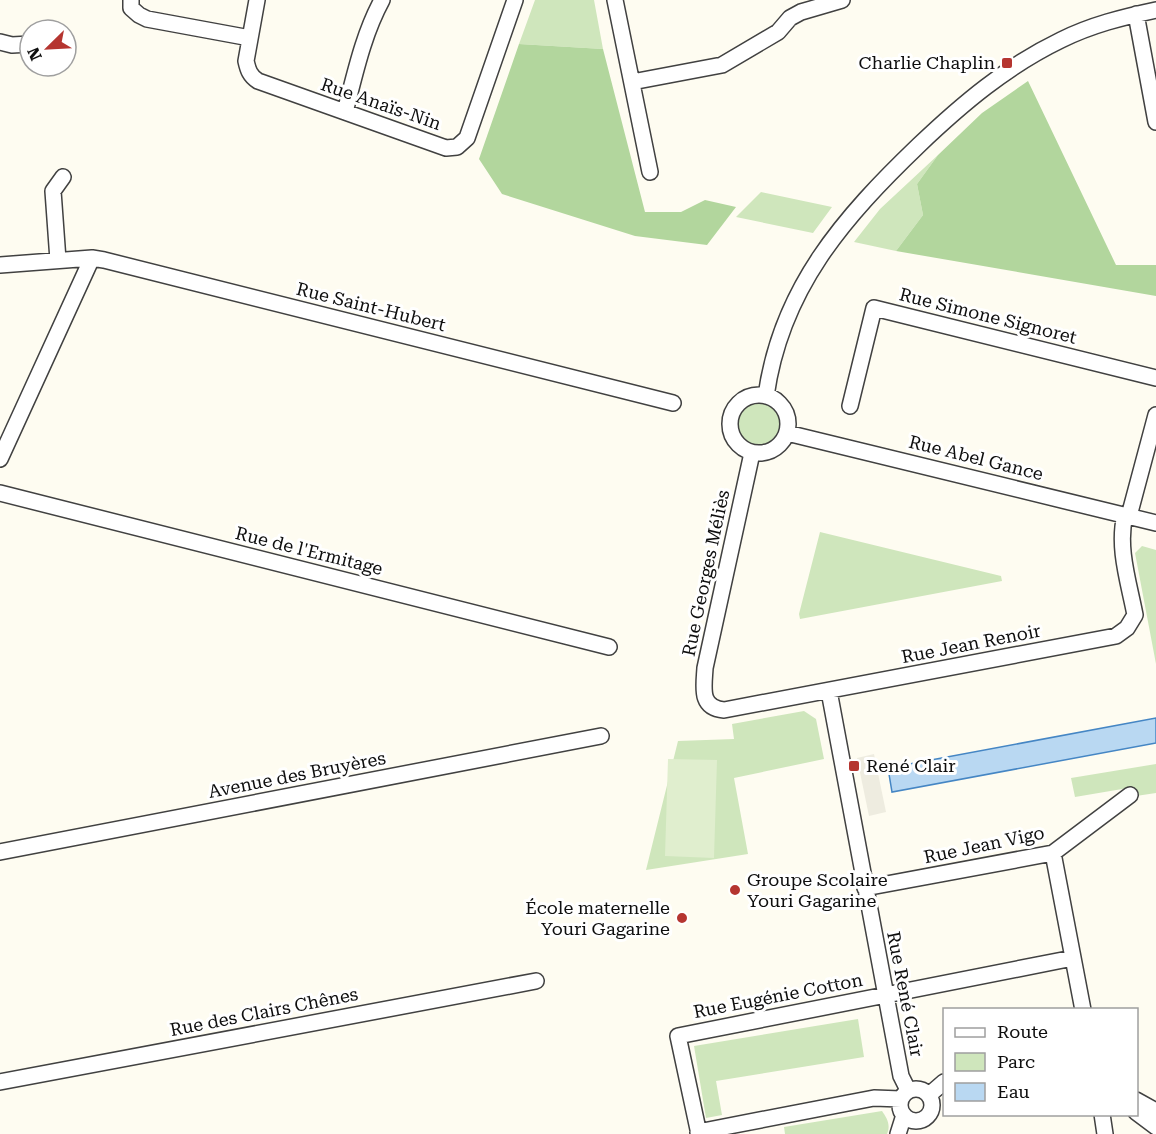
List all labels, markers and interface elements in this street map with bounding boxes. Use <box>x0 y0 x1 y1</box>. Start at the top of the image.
north arrow <box>18 18 78 78</box>
text: N <box>24 44 46 63</box>
place label: Charlie Chaplin <box>859 52 995 73</box>
marker: Charlie Chaplin <box>1000 56 1014 70</box>
street label: Rue Anaïs-Nin <box>318 73 444 134</box>
street label: Rue Saint-Hubert <box>294 278 448 335</box>
street label: Rue Simone Signoret <box>897 283 1079 348</box>
street label: Rue Abel Gance <box>907 431 1046 484</box>
street label: Rue Georges Méliès <box>678 488 733 658</box>
street label: Rue de l'Ermitage <box>233 522 385 579</box>
street label: Rue Jean Renoir <box>900 620 1042 667</box>
street label: Avenue des Bruyères <box>207 747 387 802</box>
place label: René Clair <box>866 755 956 776</box>
marker: René Clair <box>847 759 861 773</box>
street label: Rue Jean Vigo <box>922 821 1046 868</box>
place label: Groupe Scolaire Youri Gagarine <box>747 869 888 911</box>
marker: Groupe Scolaire Youri Gagarine <box>728 883 742 897</box>
place label: École maternelle Youri Gagarine <box>525 897 670 939</box>
marker: École maternelle Youri Gagarine <box>675 911 689 925</box>
street label: Rue René Clair <box>883 929 928 1058</box>
street label: Rue Eugénie Cotton <box>691 969 865 1022</box>
street label: Rue des Clairs Chênes <box>168 983 360 1040</box>
legend <box>943 1008 1138 1116</box>
text: Route <box>997 1021 1048 1042</box>
text: Parc <box>997 1051 1035 1072</box>
text: Eau <box>997 1081 1030 1102</box>

